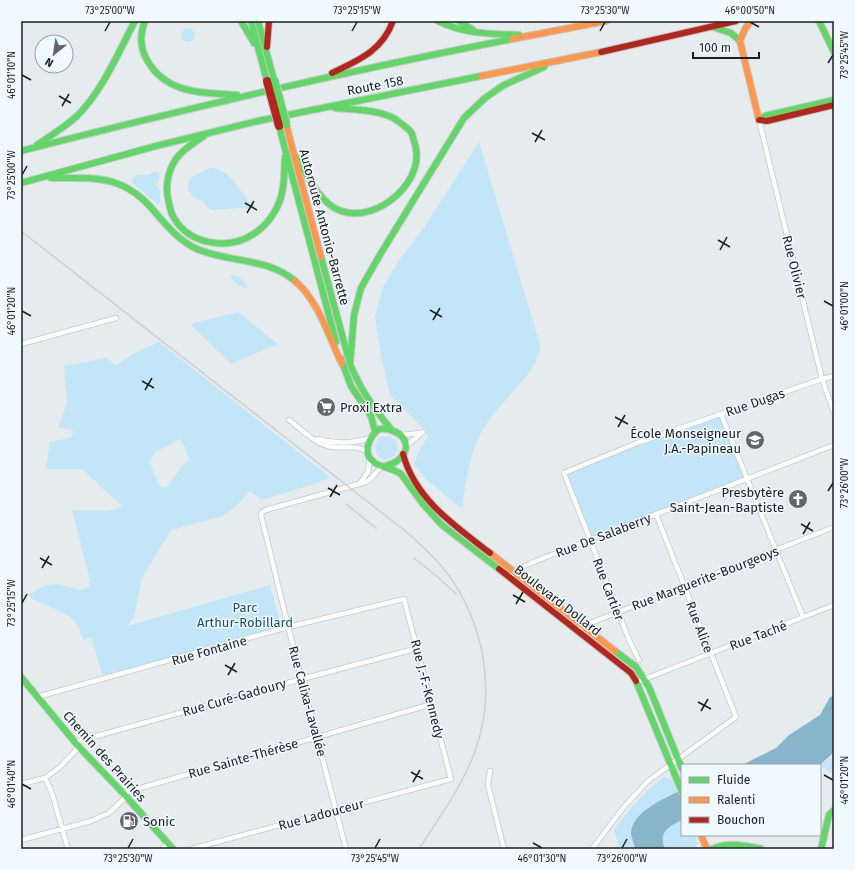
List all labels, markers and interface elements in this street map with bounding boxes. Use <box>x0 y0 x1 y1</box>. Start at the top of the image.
text: 73°25'00"W <box>85 5 136 17</box>
text: 73°25'15"W <box>333 5 382 17</box>
text: 73°25'30"W <box>580 5 630 17</box>
text: 46°00'50"N <box>725 5 775 17</box>
text: 73°25'45"W <box>839 30 851 79</box>
north arrow <box>34 34 74 74</box>
scale bar <box>693 34 759 60</box>
text: 100 m <box>699 41 731 55</box>
text: 46°01'10"N <box>6 51 18 99</box>
text: N <box>43 55 56 70</box>
street label: Route 158 <box>346 73 405 98</box>
street label: Autoroute Antonio-Barrette <box>296 147 353 307</box>
text: 73°25'00"W <box>6 149 18 200</box>
street label: Rue Olivier <box>779 234 810 300</box>
text: 46°01'00"N <box>839 281 851 331</box>
text: 46°01'20"N <box>6 287 18 335</box>
street label: Rue Dugas <box>724 385 787 420</box>
supermarket icon: Proxi Extra <box>315 396 337 418</box>
place label: Proxi Extra <box>340 400 402 415</box>
place label: École Monseigneur J.A.-Papineau <box>630 426 741 456</box>
school or university icon: École Monseigneur J.A.-Papineau <box>744 429 766 451</box>
text: 73°26'00"W <box>839 457 851 508</box>
place label: Presbytère Saint-Jean-Baptiste <box>670 485 784 515</box>
church icon: Presbytère Saint-Jean-Baptiste <box>787 488 809 510</box>
street label: Rue De Salaberry <box>553 510 654 561</box>
street label: Rue Marguerite-Bourgeoys <box>630 543 781 613</box>
street label: Rue Cartier <box>590 556 627 623</box>
street label: Boulevard Dollard <box>511 562 604 639</box>
text: 73°25'15"W <box>6 578 18 627</box>
street label: Rue Alice <box>683 599 716 655</box>
park label: Parc Arthur-Robillard <box>197 600 293 630</box>
street label: Rue Taché <box>727 618 789 653</box>
street label: Rue Fontaine <box>170 633 248 668</box>
street label: Rue J.-F.-Kennedy <box>408 638 447 741</box>
street label: Rue Calixa-Lavallée <box>286 644 330 758</box>
street label: Rue Curé-Gadoury <box>181 675 288 719</box>
street label: Chemin des Prairies <box>60 708 149 805</box>
street label: Rue Sainte-Thérèse <box>186 736 300 781</box>
text: 46°01'20"N <box>839 756 851 804</box>
text: 46°01'40"N <box>6 760 18 808</box>
legend <box>681 764 821 836</box>
text: Fluide <box>717 773 750 787</box>
text: Ralenti <box>717 793 755 807</box>
street label: Rue Ladouceur <box>277 796 366 833</box>
fuel station icon: Sonic <box>118 810 140 832</box>
text: Bouchon <box>717 813 765 827</box>
place label: Sonic <box>143 814 175 829</box>
text: 73°25'30"W <box>103 853 153 865</box>
text: 73°25'45"W <box>351 853 400 865</box>
text: 46°01'30"N <box>518 853 566 865</box>
text: 73°26'00"W <box>597 853 648 865</box>

